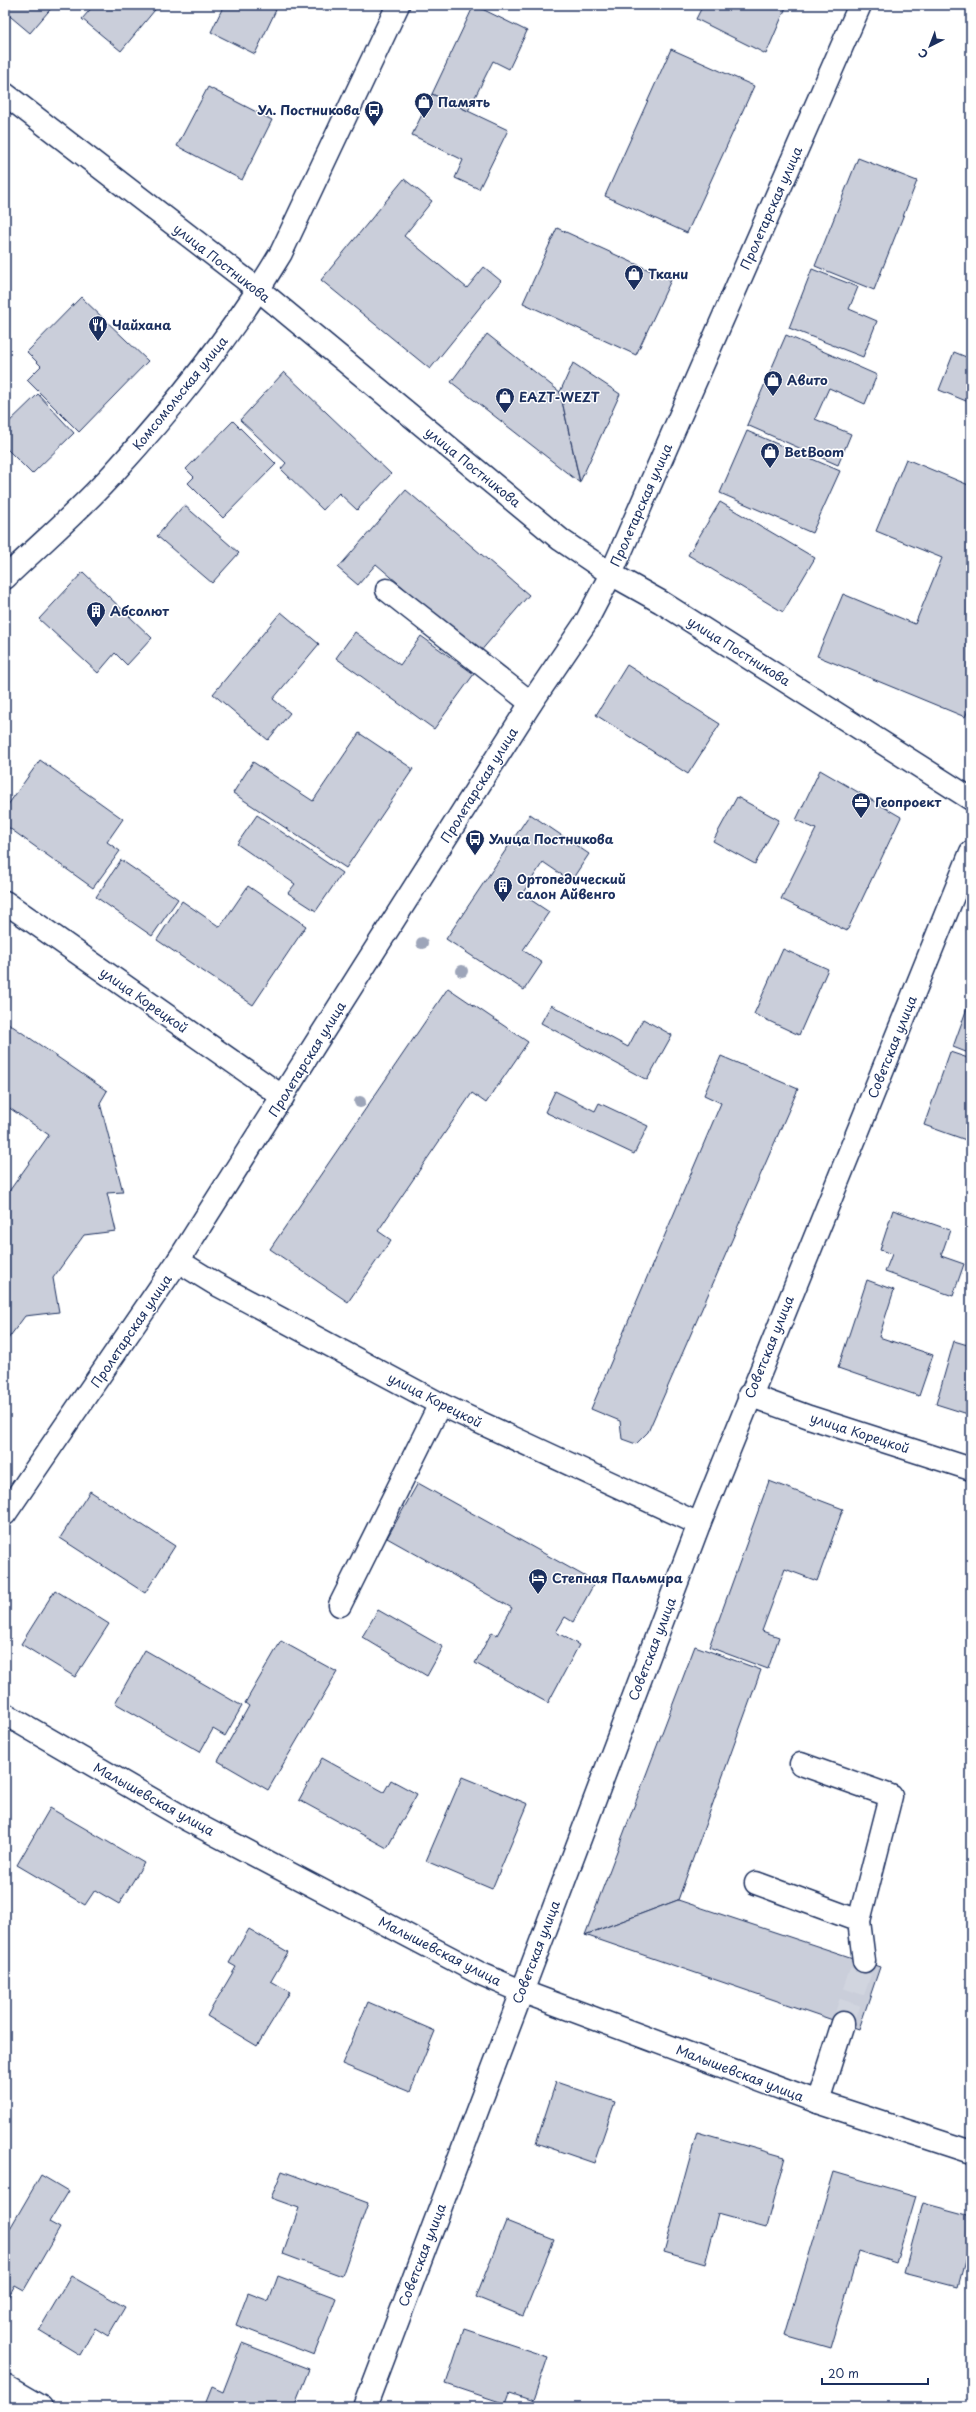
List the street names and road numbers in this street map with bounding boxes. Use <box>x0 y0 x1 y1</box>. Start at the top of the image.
street label: Пролетарская улица <box>735 143 807 272</box>
street label: улица Постникова <box>170 219 275 307</box>
street label: Комсомольская улица <box>128 331 232 454</box>
street label: улица Постникова <box>421 422 526 512</box>
street label: Пролетарская улица <box>605 440 677 569</box>
street label: улица Постникова <box>684 611 795 690</box>
street label: Пролетарская улица <box>435 723 522 846</box>
street label: улица Корецкой <box>97 962 192 1037</box>
street label: Советская улица <box>862 992 921 1101</box>
street label: Пролетарская улица <box>263 997 350 1120</box>
street label: Пролетарская улица <box>86 1270 176 1391</box>
street label: Советская улица <box>739 1292 798 1401</box>
street label: улица Корецкой <box>385 1368 486 1431</box>
street label: улица Корецкой <box>808 1408 912 1458</box>
street label: Советская улица <box>623 1594 680 1703</box>
street label: Малышевская улица <box>90 1757 219 1840</box>
street label: Советская улица <box>507 1897 564 2006</box>
street label: Малышевская улица <box>376 1911 506 1990</box>
street label: Малышевская улица <box>674 2039 808 2106</box>
street label: Советская улица <box>393 2200 450 2309</box>

